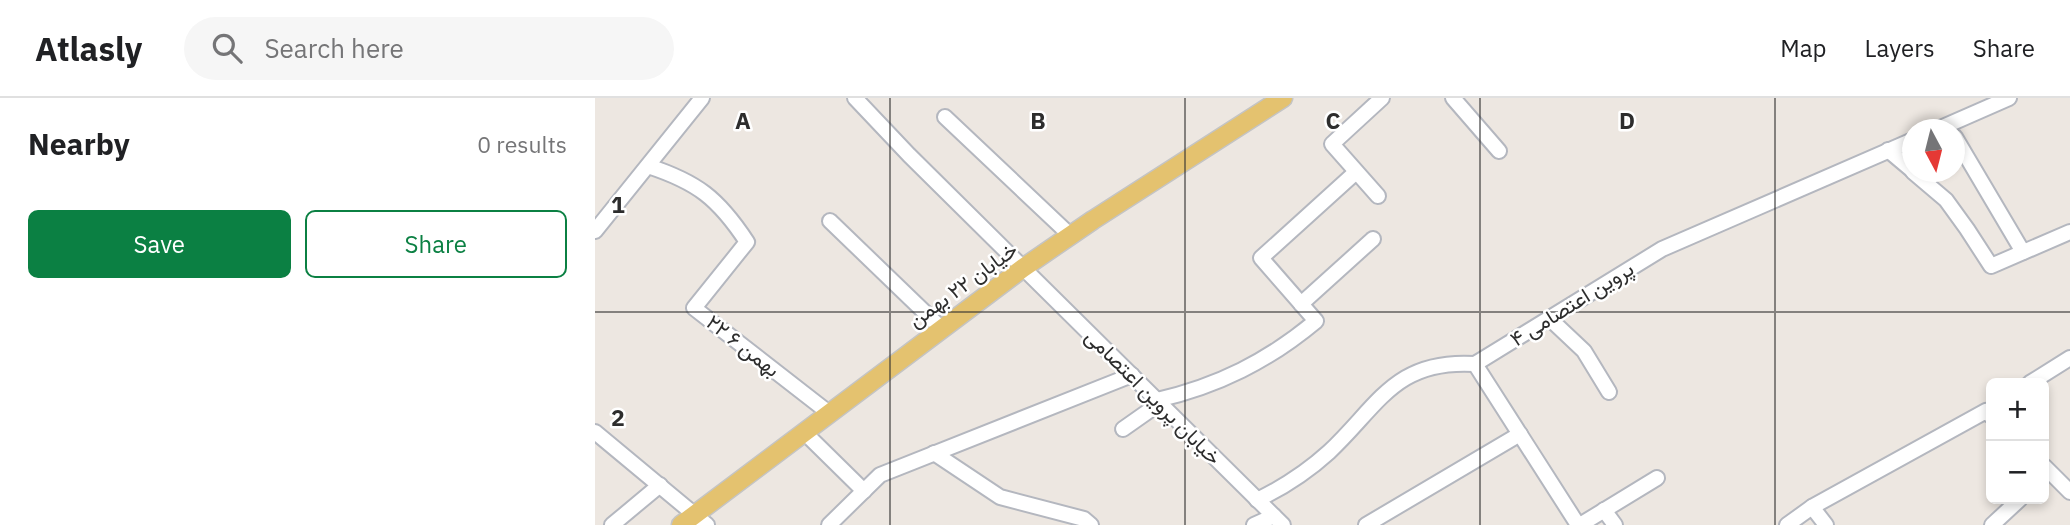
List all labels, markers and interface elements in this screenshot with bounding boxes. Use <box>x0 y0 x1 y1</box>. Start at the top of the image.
search box <box>184 17 674 80</box>
text: Atlasly <box>35 27 142 70</box>
icon: search <box>208 29 246 67</box>
text: Search here <box>264 31 404 65</box>
text: Map <box>1780 32 1827 64</box>
text: Layers <box>1865 32 1935 64</box>
text: Share <box>1973 32 2035 64</box>
text: A <box>735 105 751 135</box>
text: B <box>1030 105 1046 135</box>
text: C <box>1326 105 1341 135</box>
text: D <box>1619 105 1635 135</box>
north arrow <box>1902 119 1965 182</box>
text: Nearby <box>28 124 130 163</box>
text: 0 results <box>477 129 567 159</box>
text: 1 <box>611 189 625 219</box>
button: Save <box>28 210 291 278</box>
button: Share <box>305 210 567 278</box>
street label: خیابان ۲۲ بهمن <box>902 235 1023 333</box>
street label: پروین اعتصامی ۴ <box>1504 254 1639 353</box>
street label: ۲۲ بهمن ۶ <box>701 308 786 383</box>
street label: خیابان پروین اعتصامی <box>1079 322 1228 471</box>
map controls <box>1986 378 2049 504</box>
button: + <box>1986 378 2049 441</box>
text: 2 <box>611 402 625 432</box>
button: − <box>1986 441 2049 504</box>

